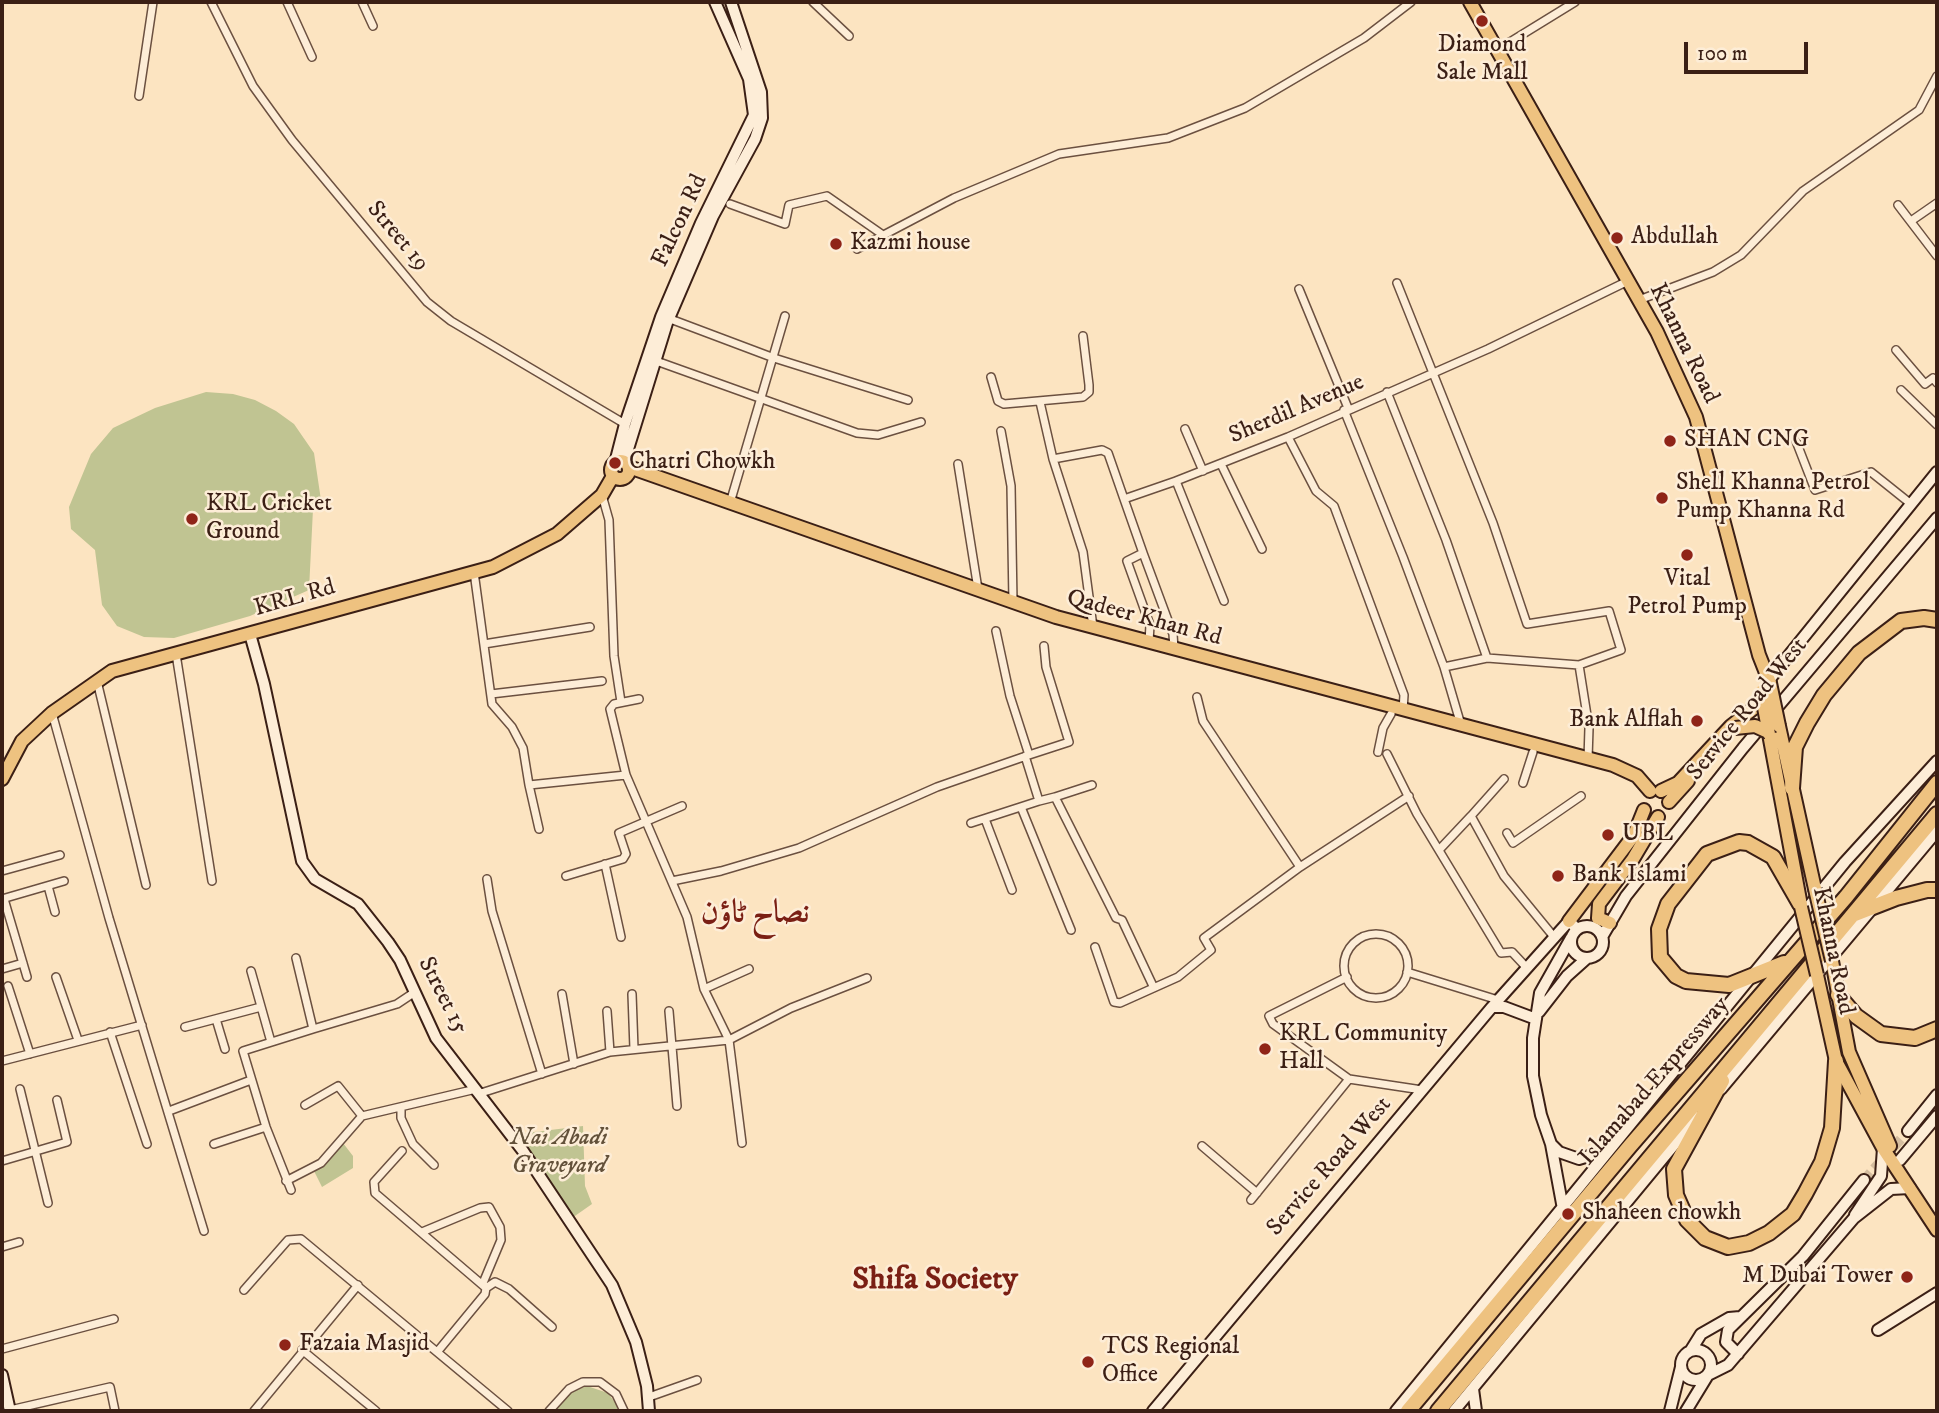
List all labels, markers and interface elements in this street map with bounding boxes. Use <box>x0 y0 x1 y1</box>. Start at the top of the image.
marker: Diamond Sale Mall <box>1474 13 1490 29</box>
scale bar <box>1687 28 1811 72</box>
place label: Diamond Sale Mall <box>1436 32 1528 88</box>
text: 100 m <box>1697 41 1748 67</box>
street label: Falcon Rd <box>647 170 715 272</box>
street label: Street 19 <box>359 196 435 278</box>
place label: Abdullah <box>1631 224 1718 252</box>
place label: Kazmi house <box>850 230 971 258</box>
marker: Abdullah <box>1609 230 1625 246</box>
marker: Kazmi house <box>828 236 844 252</box>
street label: Khanna Road <box>1642 279 1724 409</box>
street label: Sherdil Avenue <box>1225 369 1369 451</box>
place label: SHAN CNG <box>1684 427 1809 455</box>
marker: SHAN CNG <box>1662 433 1678 449</box>
place label: Chatri Chowkh <box>629 449 775 477</box>
marker: Chatri Chowkh <box>607 455 623 471</box>
place label: Shell Khanna Petrol Pump Khanna Rd <box>1676 470 1870 526</box>
marker: Shell Khanna Petrol Pump Khanna Rd <box>1654 490 1670 506</box>
place label: KRL Cricket Ground <box>206 491 332 547</box>
marker: KRL Cricket Ground <box>184 511 200 527</box>
marker: Vital Petrol Pump <box>1679 547 1695 563</box>
place label: Vital Petrol Pump <box>1627 566 1747 622</box>
street label: KRL Rd <box>251 574 339 624</box>
street label: Qadeer Khan Rd <box>1063 584 1225 654</box>
street label: Service Road West <box>1682 633 1814 787</box>
place label: Bank Alflah <box>1569 707 1683 735</box>
marker: Bank Alflah <box>1689 713 1705 729</box>
place label: UBL <box>1622 821 1673 849</box>
marker: UBL <box>1600 827 1616 843</box>
place label: Bank Islami <box>1572 862 1686 890</box>
marker: Bank Islami <box>1550 868 1566 884</box>
street label: Khanna Road <box>1804 885 1860 1017</box>
district label: نصاح ٹاؤن <box>700 896 810 934</box>
street label: Street 15 <box>410 953 474 1039</box>
street label: Islamabad Expressway <box>1574 992 1736 1172</box>
place label: KRL Community Hall <box>1279 1021 1447 1077</box>
marker: KRL Community Hall <box>1257 1041 1273 1057</box>
street label: Service Road West <box>1262 1091 1398 1243</box>
park label: Nai Abadi Graveyard <box>511 1125 607 1181</box>
place label: Shaheen chowkh <box>1582 1200 1741 1228</box>
marker: Shaheen chowkh <box>1560 1206 1576 1222</box>
district label: Shifa Society <box>852 1262 1018 1300</box>
place label: M Dubai Tower <box>1742 1263 1893 1291</box>
marker: M Dubai Tower <box>1899 1269 1915 1285</box>
place label: Fazaia Masjid <box>299 1331 429 1359</box>
place label: TCS Regional Office <box>1102 1334 1239 1390</box>
marker: Fazaia Masjid <box>277 1337 293 1353</box>
marker: TCS Regional Office <box>1080 1354 1096 1370</box>

